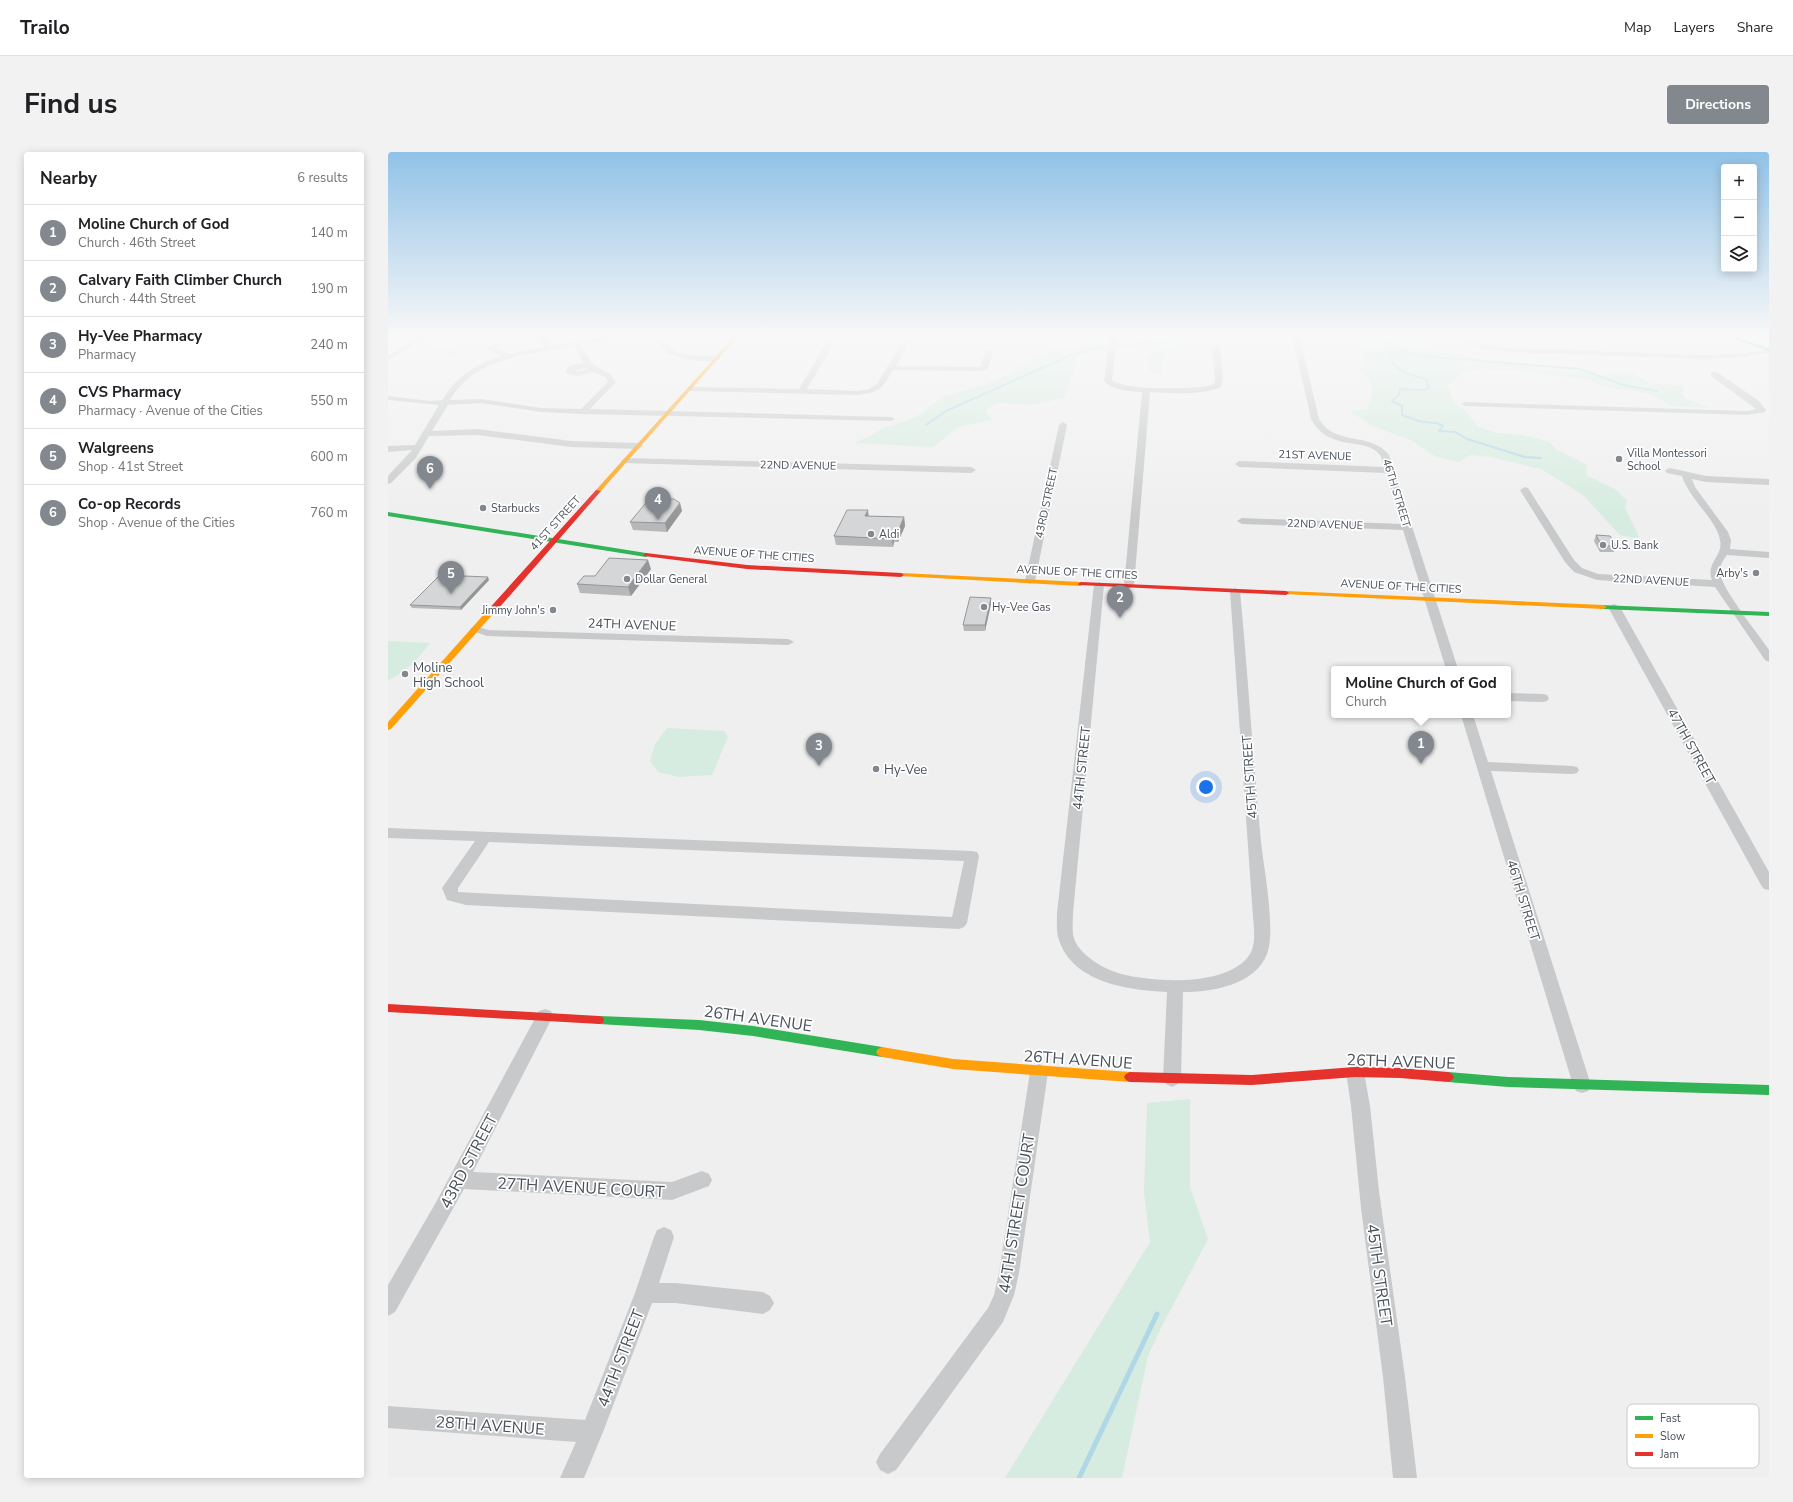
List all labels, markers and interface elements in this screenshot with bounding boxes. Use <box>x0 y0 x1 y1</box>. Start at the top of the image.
text: Trailo <box>20 15 70 41</box>
text: Map <box>1624 18 1651 37</box>
text: Layers <box>1673 18 1715 37</box>
text: Share <box>1737 18 1773 37</box>
text: Find us <box>24 85 118 123</box>
button: Directions <box>1667 85 1769 124</box>
map controls <box>1721 164 1757 272</box>
button: + <box>1721 164 1757 200</box>
text: Nearby <box>40 167 97 190</box>
text: 6 results <box>297 169 348 187</box>
button: − <box>1721 200 1757 236</box>
text: Moline Church of God <box>78 214 229 234</box>
text: 1 <box>49 224 57 242</box>
text: 140 m <box>310 224 348 242</box>
text: Church · 46th Street <box>78 234 195 252</box>
button: layers <box>1721 236 1757 272</box>
text: Calvary Faith Climber Church <box>78 270 282 290</box>
text: 2 <box>49 280 57 298</box>
text: 190 m <box>310 280 348 298</box>
text: Church · 44th Street <box>78 290 195 308</box>
text: Hy-Vee Pharmacy <box>78 326 202 346</box>
text: 3 <box>49 336 57 354</box>
text: 240 m <box>310 336 348 354</box>
text: Pharmacy <box>78 346 136 364</box>
text: CVS Pharmacy <box>78 382 181 402</box>
text: 4 <box>49 392 57 410</box>
text: 550 m <box>310 392 348 410</box>
text: Pharmacy · Avenue of the Cities <box>78 402 263 420</box>
text: Walgreens <box>78 438 154 458</box>
place label: Villa Montessori School <box>1626 446 1707 474</box>
street label: 21ST AVENUE <box>1278 447 1352 464</box>
text: 5 <box>49 448 57 466</box>
text: 600 m <box>310 448 348 466</box>
marker: Villa Montessori School <box>1614 454 1624 464</box>
pin: 6 <box>417 456 443 489</box>
street label: 22ND AVENUE <box>760 457 836 474</box>
street label: 46TH STREET <box>1379 457 1414 530</box>
text: Shop · 41st Street <box>78 458 183 476</box>
street label: 43RD STREET <box>1032 466 1061 540</box>
pin: 4 <box>645 487 671 520</box>
street label: 41ST STREET <box>527 492 584 554</box>
text: Co-op Records <box>78 494 181 514</box>
place label: Starbucks <box>491 501 540 516</box>
marker: Starbucks <box>478 503 488 513</box>
text: 6 <box>49 504 57 522</box>
text: 760 m <box>310 504 348 522</box>
text: Shop · Avenue of the Cities <box>78 514 235 532</box>
street label: 22ND AVENUE <box>1287 516 1363 533</box>
place label: Aldi <box>879 527 899 542</box>
marker: Aldi <box>866 529 876 539</box>
place label: U.S. Bank <box>1611 538 1659 553</box>
marker: U.S. Bank <box>1598 540 1608 550</box>
street label: AVENUE OF THE CITIES <box>693 543 815 566</box>
pin: 5 <box>438 561 464 594</box>
street label: AVENUE OF THE CITIES <box>1016 562 1138 583</box>
place label: Arby's <box>1716 566 1748 581</box>
marker: Arby's <box>1751 568 1761 578</box>
street label: 22ND AVENUE <box>1612 571 1689 590</box>
place label: Dollar General <box>635 572 708 587</box>
marker: Dollar General <box>622 574 632 584</box>
street label: AVENUE OF THE CITIES <box>1340 576 1462 597</box>
pin: 2 <box>1107 585 1133 618</box>
place label: Hy-Vee Gas <box>992 600 1051 615</box>
marker: Hy-Vee Gas <box>979 602 989 612</box>
place label: Jimmy John's <box>481 603 545 618</box>
marker: Jimmy John's <box>548 605 558 615</box>
street label: 24TH AVENUE <box>587 614 677 636</box>
place label: Moline High School <box>413 659 484 692</box>
popup <box>1331 666 1511 718</box>
marker: Moline High School <box>400 669 410 679</box>
text: Moline Church of God <box>1345 673 1497 693</box>
text: Church <box>1345 693 1387 711</box>
street label: 47TH STREET <box>1663 705 1719 788</box>
street label: 44TH STREET <box>1069 725 1095 811</box>
pin: 1 <box>1408 731 1434 764</box>
pin: 3 <box>806 733 832 766</box>
street label: 45TH STREET <box>1238 734 1262 819</box>
place label: Hy-Vee <box>884 761 927 779</box>
marker: Hy-Vee <box>871 764 881 774</box>
your location <box>1196 777 1216 797</box>
street label: 46TH STREET <box>1502 858 1544 943</box>
street label: 26TH AVENUE <box>702 1001 813 1037</box>
street label: 26TH AVENUE <box>1023 1045 1133 1075</box>
street label: 26TH AVENUE <box>1346 1049 1456 1075</box>
street label: 43RD STREET <box>435 1110 503 1213</box>
street label: 44TH STREET COURT <box>993 1131 1041 1295</box>
street label: 27TH AVENUE COURT <box>497 1173 666 1203</box>
street label: 45TH STREET <box>1361 1223 1397 1328</box>
street label: 44TH STREET <box>592 1306 650 1410</box>
legend <box>1627 1404 1759 1468</box>
street label: 28TH AVENUE <box>435 1411 545 1441</box>
text: Fast <box>1660 1411 1681 1426</box>
text: Slow <box>1660 1429 1685 1444</box>
text: Jam <box>1659 1447 1679 1462</box>

